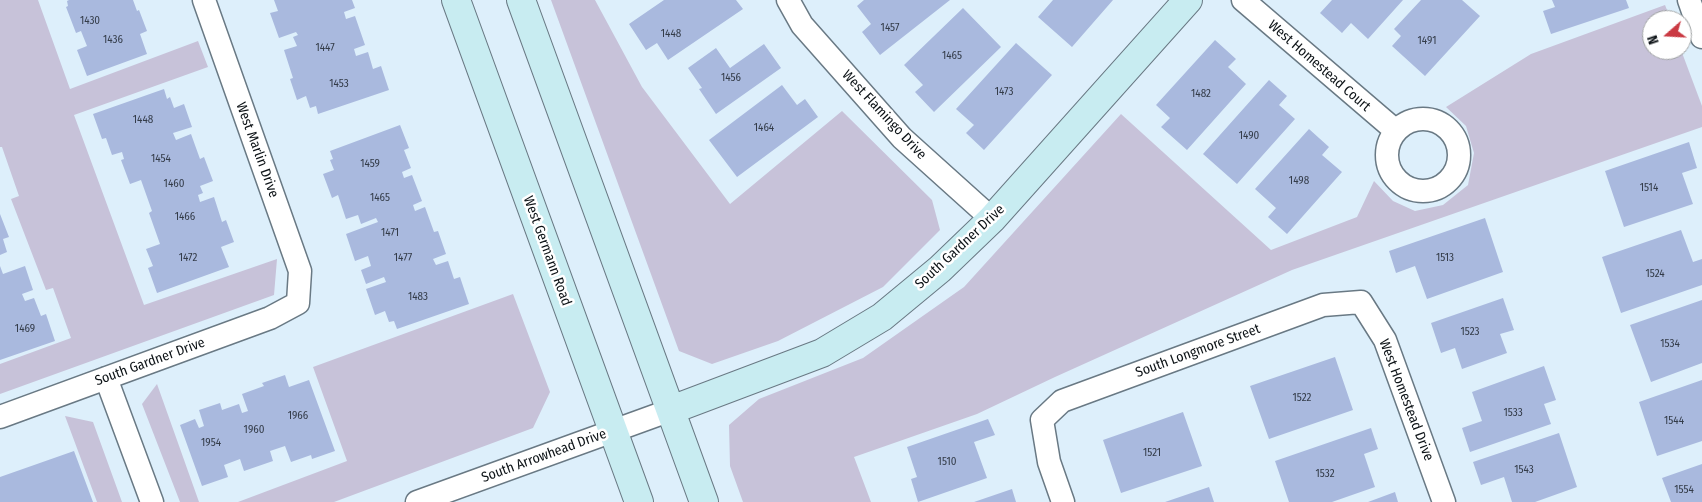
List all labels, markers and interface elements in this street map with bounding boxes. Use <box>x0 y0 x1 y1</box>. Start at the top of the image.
north arrow <box>1642 10 1692 60</box>
house number: 1430 <box>80 14 100 28</box>
street label: West Homestead Court <box>1264 17 1374 115</box>
house number: 1457 <box>881 21 899 35</box>
house number: 1448 <box>661 27 681 41</box>
house number: 1436 <box>103 33 123 47</box>
text: N <box>1644 33 1663 46</box>
house number: 1491 <box>1418 34 1436 48</box>
house number: 1447 <box>315 41 335 55</box>
house number: 1465 <box>942 49 962 63</box>
street label: West Flamingo Drive <box>838 67 930 163</box>
house number: 1456 <box>721 71 741 85</box>
house number: 1453 <box>329 77 349 91</box>
house number: 1473 <box>995 85 1013 99</box>
house number: 1482 <box>1191 87 1211 101</box>
street label: West Marlin Drive <box>232 100 282 200</box>
house number: 1448 <box>133 113 153 127</box>
house number: 1464 <box>754 121 774 135</box>
house number: 1490 <box>1239 129 1259 143</box>
house number: 1454 <box>151 152 171 166</box>
house number: 1459 <box>360 157 380 171</box>
house number: 1498 <box>1289 174 1309 188</box>
house number: 1460 <box>164 177 184 191</box>
house number: 1514 <box>1640 181 1658 195</box>
house number: 1465 <box>370 191 390 205</box>
street label: West Germann Road <box>519 194 575 308</box>
street label: South Gardner Drive <box>912 201 1008 293</box>
house number: 1466 <box>175 210 195 224</box>
house number: 1471 <box>381 226 399 240</box>
house number: 1472 <box>179 251 197 265</box>
house number: 1477 <box>394 251 412 265</box>
house number: 1513 <box>1436 251 1454 265</box>
house number: 1524 <box>1645 267 1665 281</box>
house number: 1483 <box>408 290 428 304</box>
street label: South Longmore Street <box>1133 321 1263 381</box>
house number: 1469 <box>15 322 35 336</box>
house number: 1523 <box>1460 325 1480 339</box>
street label: South Gardner Drive <box>93 334 207 390</box>
street label: West Homestead Drive <box>1375 337 1437 463</box>
house number: 1534 <box>1660 337 1680 351</box>
house number: 1522 <box>1293 391 1311 405</box>
house number: 1533 <box>1503 406 1523 420</box>
house number: 1966 <box>288 409 308 423</box>
house number: 1544 <box>1664 414 1684 428</box>
house number: 1960 <box>244 423 264 437</box>
street label: South Arrowhead Drive <box>479 426 609 486</box>
house number: 1954 <box>201 436 221 450</box>
house number: 1521 <box>1143 446 1161 460</box>
house number: 1510 <box>938 455 956 469</box>
house number: 1543 <box>1514 463 1534 477</box>
house number: 1532 <box>1316 467 1334 481</box>
house number: 1554 <box>1674 483 1694 497</box>

